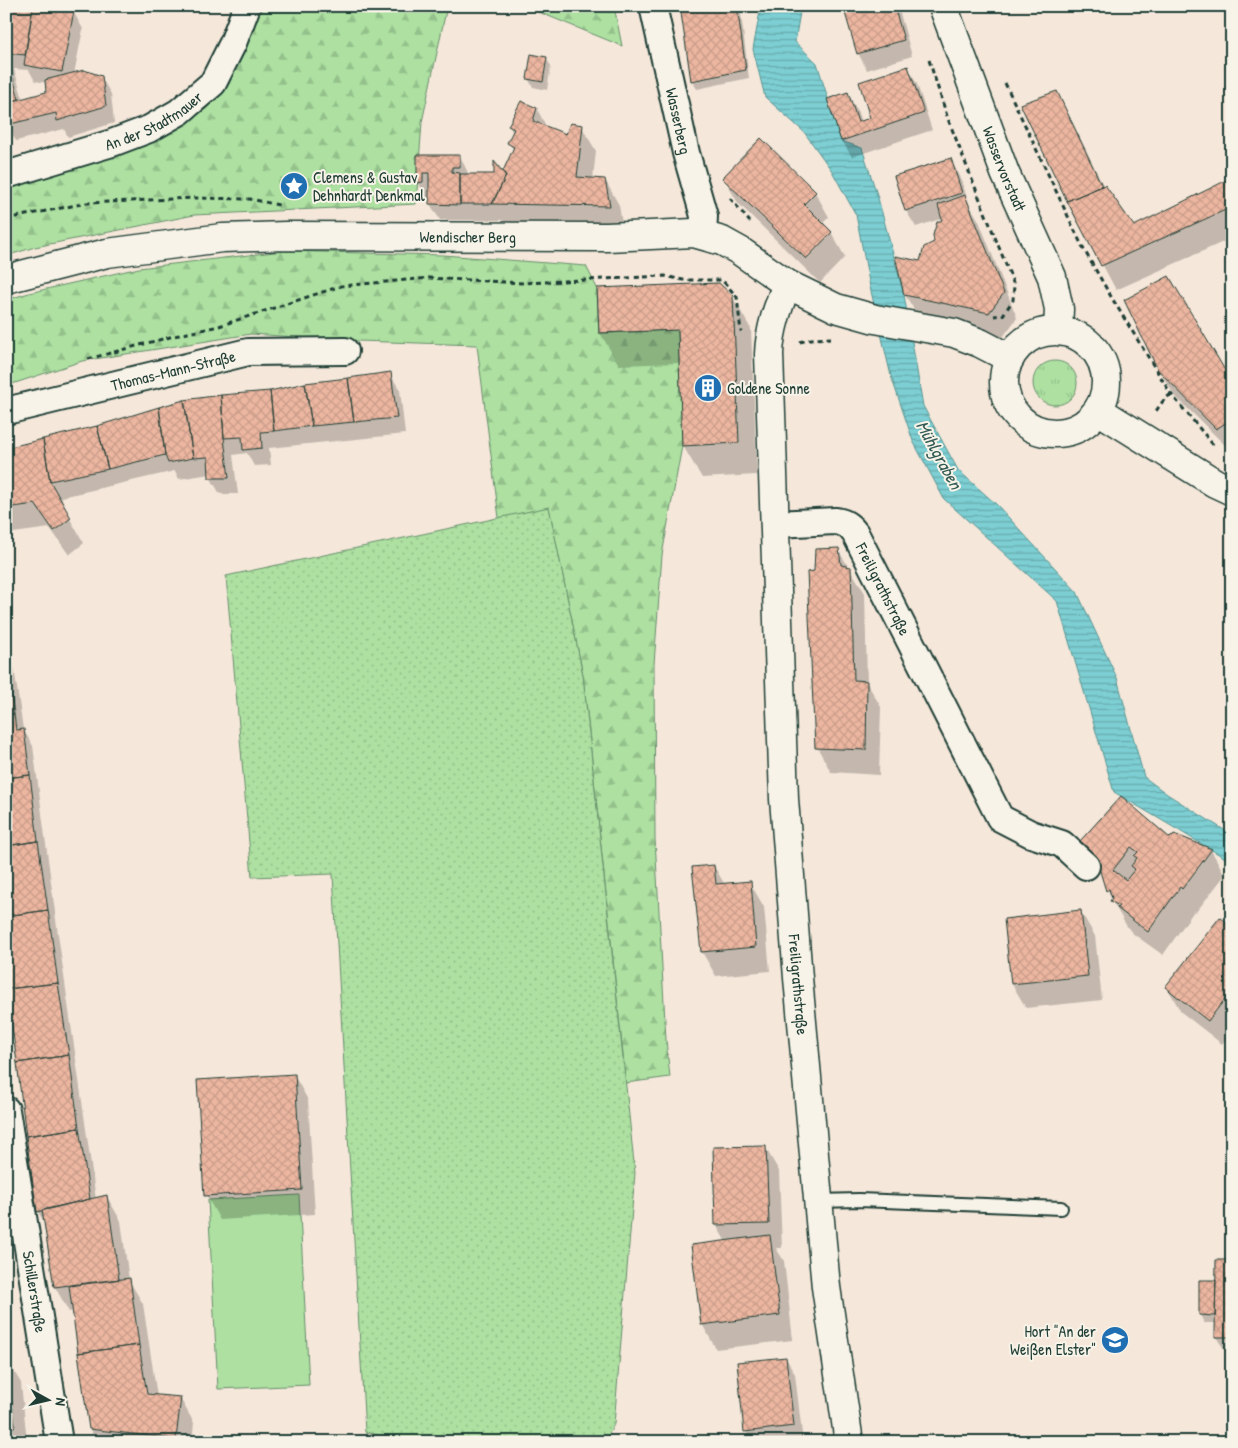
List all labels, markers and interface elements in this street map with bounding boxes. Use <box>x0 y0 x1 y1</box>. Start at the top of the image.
street label: An der Stadtmauer <box>102 86 207 156</box>
street label: Wasserberg <box>661 86 697 156</box>
street label: Wasservorstadt <box>978 123 1032 215</box>
place label: Clemens & Gustav Dehnhardt Denkmal <box>313 166 425 206</box>
place icon: Clemens & Gustav Dehnhardt Denkmal <box>279 171 309 201</box>
street label: Wendischer Berg <box>419 225 516 248</box>
street label: Thomas-Mann-Straße <box>109 344 238 396</box>
building icon: Goldene Sonne <box>693 373 723 403</box>
place label: Goldene Sonne <box>727 377 811 399</box>
water label: Mühlgraben <box>910 416 969 495</box>
street label: Freiligrathstraße <box>850 538 916 639</box>
street label: Freiligrathstraße <box>784 932 814 1036</box>
street label: Schillerstraße <box>18 1249 52 1335</box>
place label: Hort "An der Weißen Elster" <box>1010 1320 1096 1360</box>
school or university icon: Hort "An der Weißen Elster" <box>1100 1325 1130 1355</box>
north arrow <box>22 1376 72 1426</box>
text: N <box>51 1397 71 1407</box>

